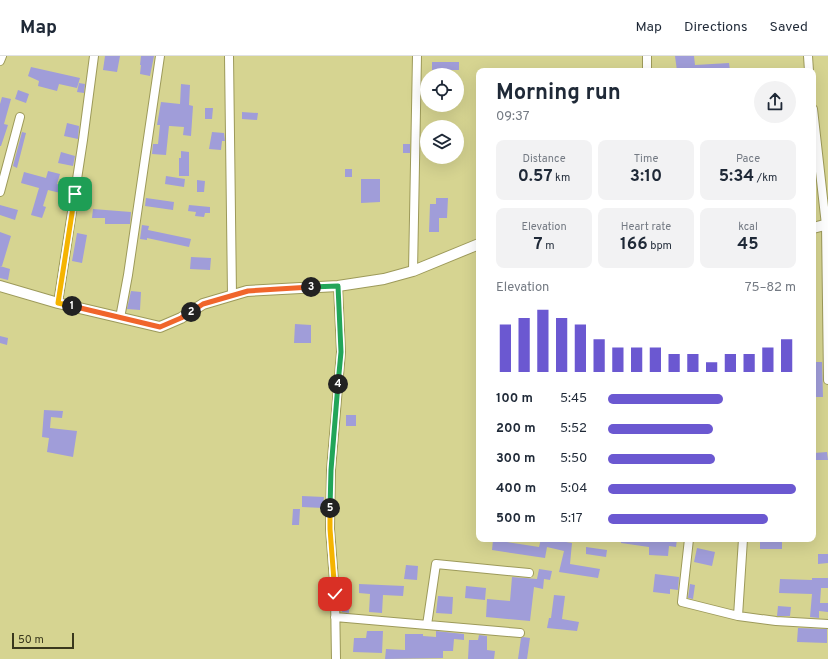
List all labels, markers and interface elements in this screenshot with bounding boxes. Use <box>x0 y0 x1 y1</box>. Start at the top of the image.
text: Map <box>20 16 57 40</box>
text: Map <box>636 19 662 36</box>
text: Directions <box>684 19 748 36</box>
text: Saved <box>770 19 808 36</box>
map controls <box>420 68 464 164</box>
button: locate <box>420 68 464 112</box>
text: Morning run <box>496 80 621 107</box>
button: share <box>754 81 796 123</box>
text: 09:37 <box>496 109 530 125</box>
button: layers <box>420 120 464 164</box>
text: Distance <box>522 152 566 166</box>
text: Time <box>634 152 658 166</box>
text: Pace <box>736 152 760 166</box>
text: 0.57 <box>518 166 553 188</box>
text: 3:10 <box>630 166 662 188</box>
text: 5:34 <box>719 166 754 188</box>
text: km <box>553 171 570 185</box>
text: /km <box>754 171 777 185</box>
pin <box>58 177 92 211</box>
icon: arrive <box>64 183 86 205</box>
text: Elevation <box>521 220 567 234</box>
text: Heart rate <box>621 220 671 234</box>
text: kcal <box>738 220 758 234</box>
text: 7 <box>533 234 543 256</box>
text: 166 <box>620 234 648 256</box>
text: 45 <box>737 234 759 256</box>
text: m <box>543 239 555 253</box>
text: bpm <box>648 239 672 253</box>
pin: 3 <box>301 277 321 297</box>
text: 3 <box>308 280 314 294</box>
text: Elevation <box>496 280 549 296</box>
text: 75–82 m <box>745 280 796 296</box>
pin: 1 <box>62 296 82 316</box>
text: 1 <box>70 299 74 313</box>
pin: 2 <box>181 302 201 322</box>
text: 2 <box>188 305 194 319</box>
pin: 4 <box>328 374 348 394</box>
text: 4 <box>334 377 342 391</box>
text: 100 m <box>496 391 533 407</box>
text: 5:45 <box>560 391 587 407</box>
text: 200 m <box>496 421 536 437</box>
text: 5:52 <box>560 421 587 437</box>
text: 300 m <box>496 451 535 467</box>
text: 5:50 <box>560 451 587 467</box>
text: 400 m <box>496 481 536 497</box>
text: 5:04 <box>560 481 587 497</box>
pin: 5 <box>320 498 340 518</box>
text: 5 <box>327 501 333 515</box>
text: 500 m <box>496 511 536 527</box>
text: 5:17 <box>560 511 583 527</box>
pin <box>318 577 352 611</box>
icon: check <box>324 583 346 605</box>
scale bar <box>12 631 74 650</box>
text: 50 m <box>18 633 44 647</box>

